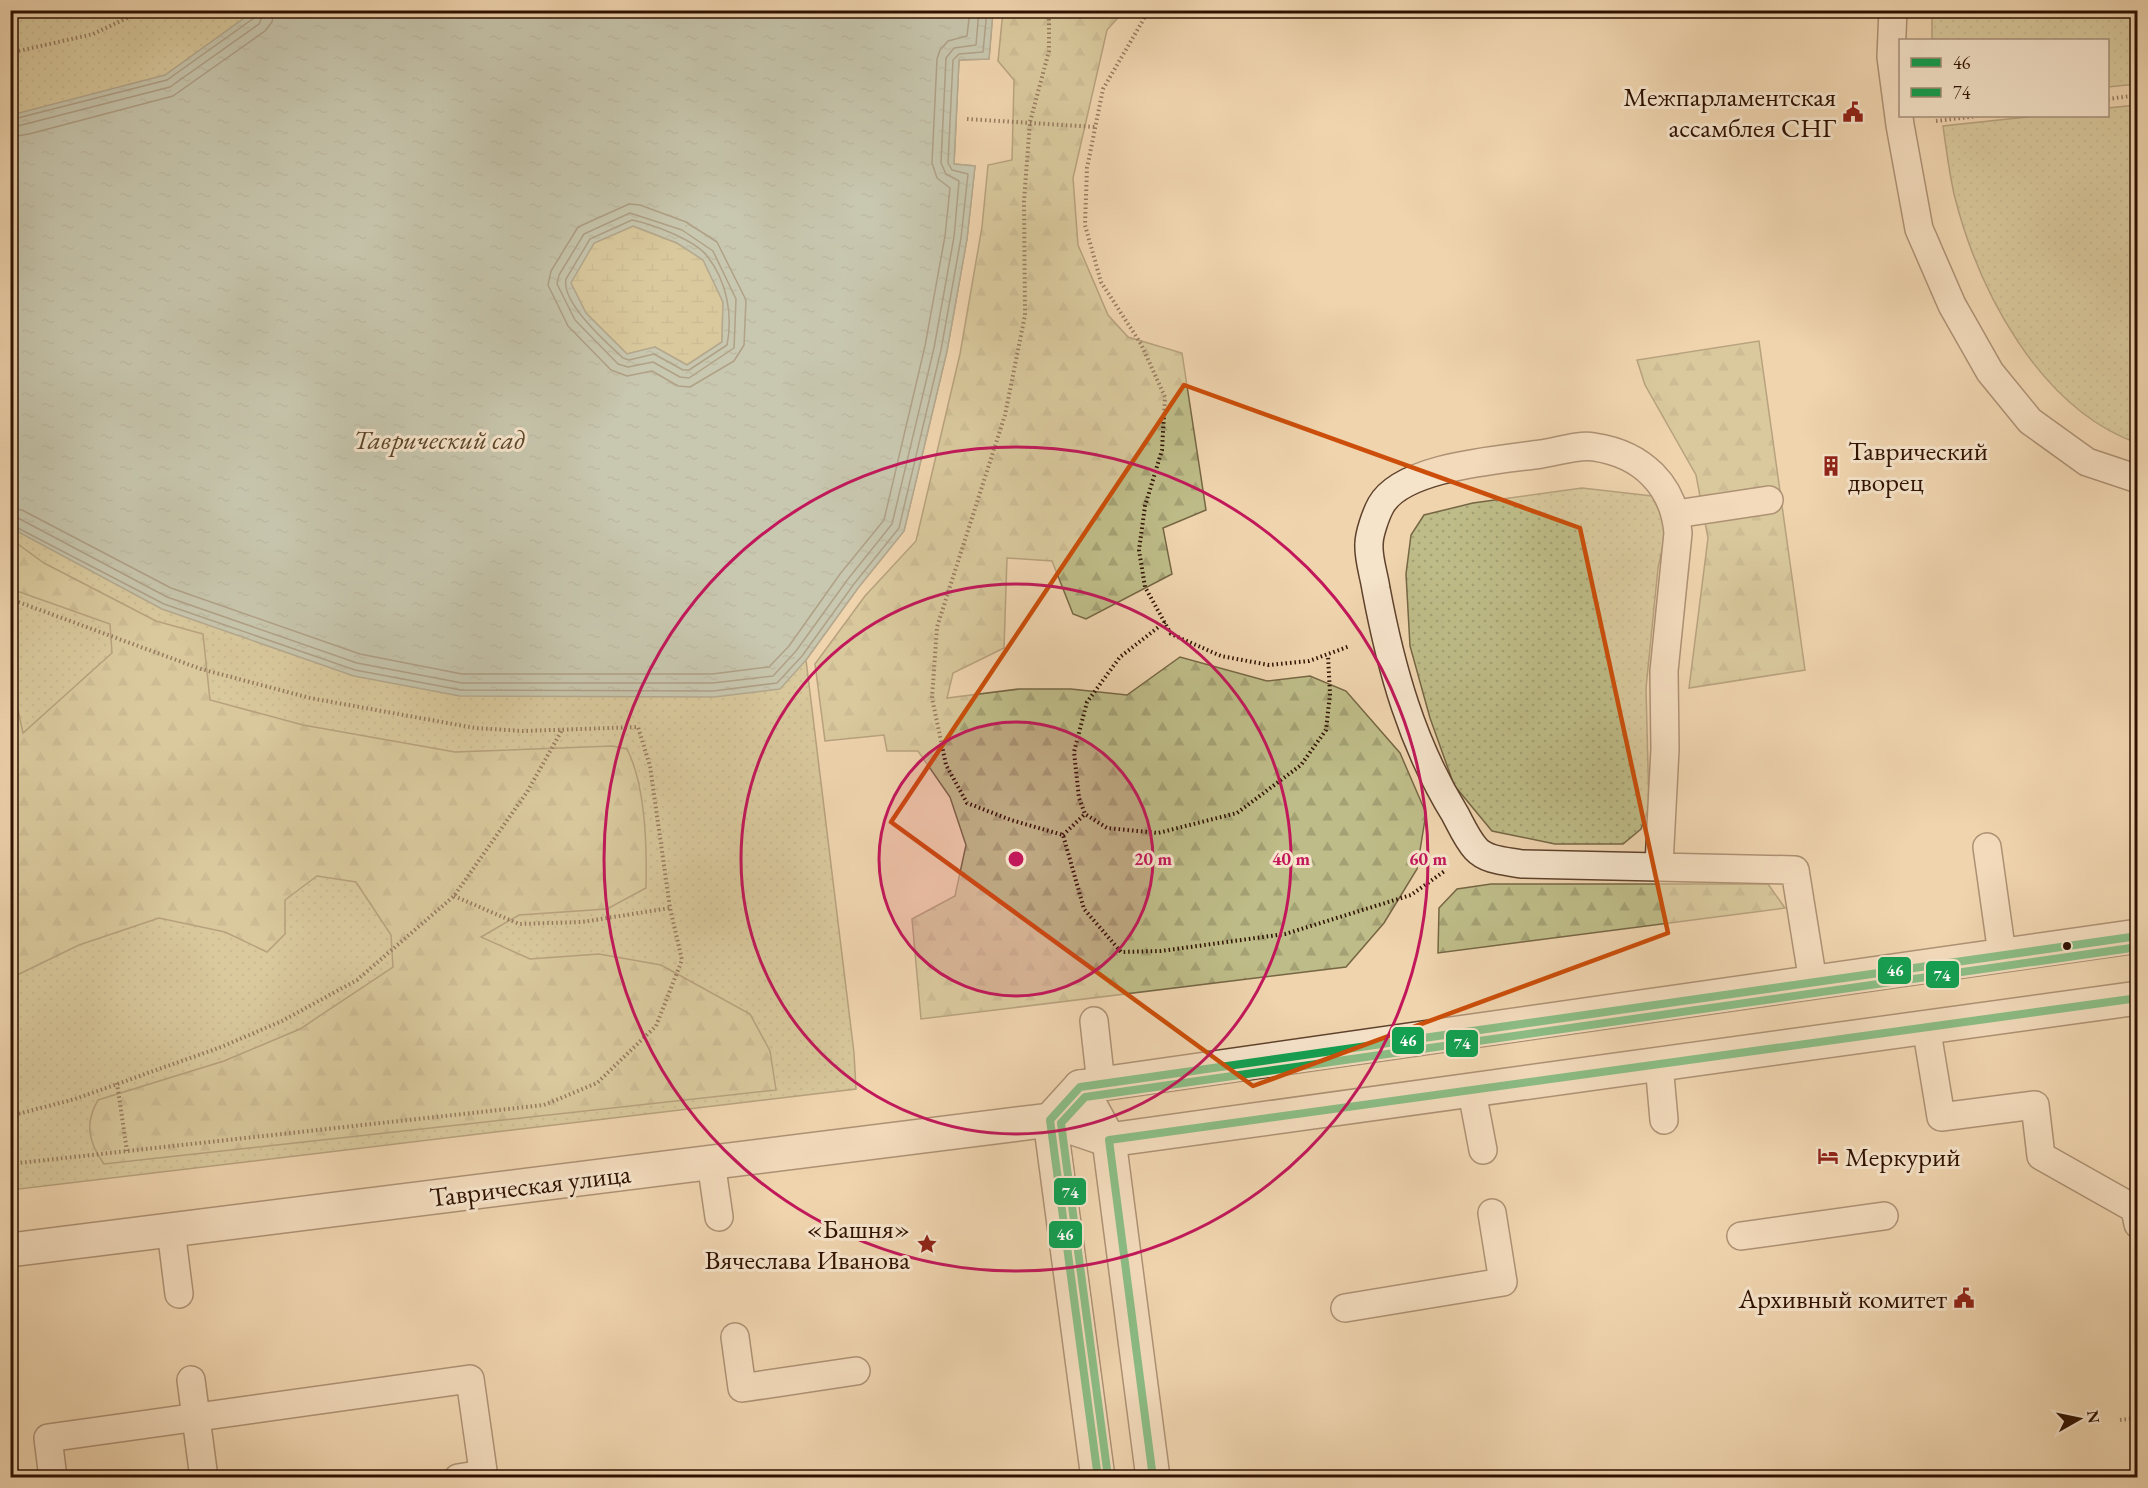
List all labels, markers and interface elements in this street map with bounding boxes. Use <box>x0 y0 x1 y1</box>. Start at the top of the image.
legend <box>1899 39 2109 117</box>
text: 46 <box>1953 51 1971 74</box>
place label: Межпарламентская ассамблея СНГ <box>1623 79 1836 145</box>
text: 74 <box>1953 81 1971 104</box>
public building icon: Межпарламентская ассамблея СНГ <box>1841 100 1865 124</box>
park label: Таврический сад <box>353 422 525 457</box>
place label: Таврический дворец <box>1848 433 1988 499</box>
building icon: Таврический дворец <box>1819 454 1843 478</box>
text: 20 m <box>1134 847 1172 870</box>
text: 40 m <box>1272 847 1310 870</box>
text: 60 m <box>1409 847 1447 870</box>
centre of rings <box>1006 849 1026 869</box>
unlabelled marker <box>2061 940 2073 952</box>
line badge: 46 <box>1877 956 1912 985</box>
text: 46 <box>1887 960 1904 981</box>
line badge: 74 <box>1925 960 1960 989</box>
text: 74 <box>1934 965 1951 986</box>
line badge: 46 <box>1391 1026 1425 1055</box>
line badge: 74 <box>1445 1029 1479 1058</box>
text: 46 <box>1400 1030 1417 1051</box>
text: 74 <box>1454 1033 1471 1054</box>
place label: Меркурий <box>1845 1139 1961 1174</box>
hotel icon: Меркурий <box>1816 1144 1840 1168</box>
street label: Таврическая улица <box>427 1155 633 1215</box>
line badge: 74 <box>1053 1177 1087 1206</box>
text: 74 <box>1062 1182 1079 1203</box>
place label: «Башня» Вячеслава Иванова <box>704 1211 910 1277</box>
line badge: 46 <box>1048 1220 1083 1249</box>
text: 46 <box>1057 1224 1074 1245</box>
place icon: «Башня» Вячеслава Иванова <box>915 1232 939 1256</box>
place label: Архивный комитет <box>1737 1281 1947 1316</box>
public building icon: Архивный комитет <box>1952 1286 1976 1310</box>
north arrow <box>2049 1389 2109 1449</box>
text: N <box>2082 1409 2105 1425</box>

